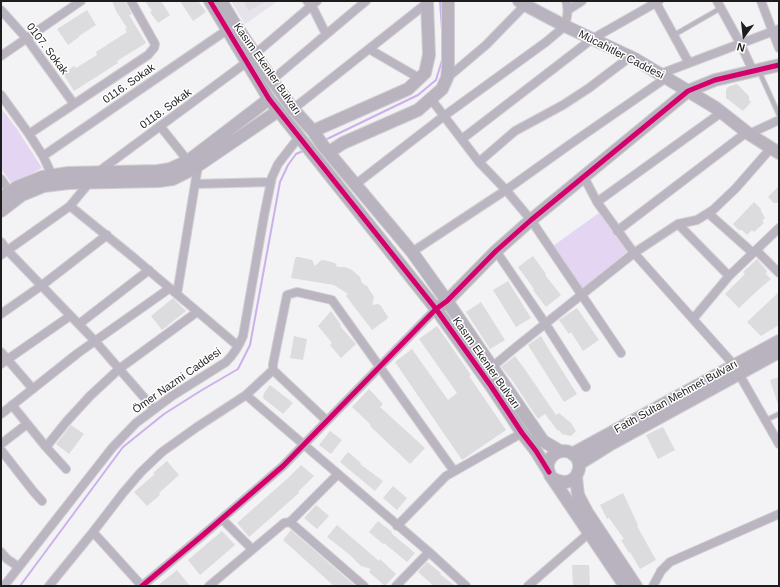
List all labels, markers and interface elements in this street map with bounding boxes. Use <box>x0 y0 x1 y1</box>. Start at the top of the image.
north arrow <box>724 16 764 56</box>
street label: 0107. Sokak <box>23 21 71 77</box>
street label: Kasım Ekenler Bulvarı <box>230 21 304 117</box>
street label: Mücahitler Caddesi <box>576 28 666 82</box>
text: N <box>736 41 746 54</box>
street label: 0116. Sokak <box>101 61 157 107</box>
street label: 0118. Sokak <box>138 86 194 132</box>
street label: Kasım Ekenler Bulvarı <box>449 315 523 411</box>
street label: Ömer Nazmi Caddesi <box>130 345 224 417</box>
street label: Fatih Sultan Mehmet Bulvarı <box>612 358 740 436</box>

